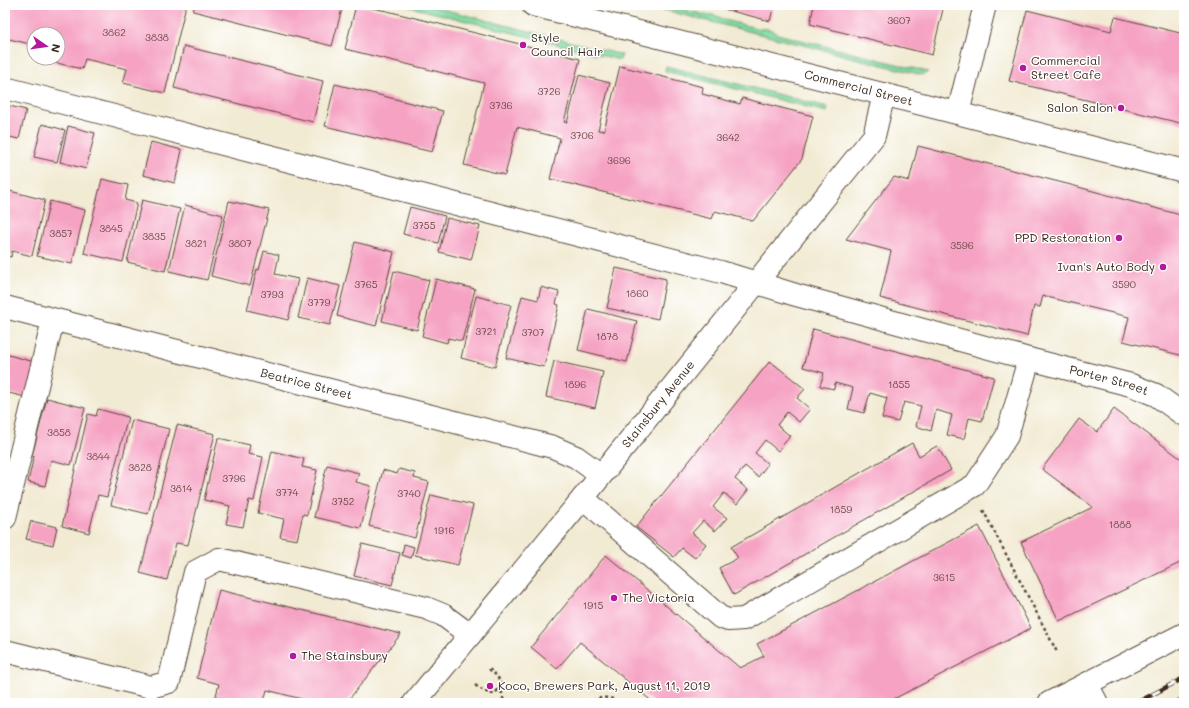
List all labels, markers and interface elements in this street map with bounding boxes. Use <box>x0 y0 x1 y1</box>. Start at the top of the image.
house number: 3607 <box>887 13 911 27</box>
house number: 3862 <box>102 25 126 39</box>
north arrow <box>26 26 66 66</box>
place label: Style Council Hair <box>531 29 603 59</box>
house number: 3838 <box>145 30 169 44</box>
marker: Style Council Hair <box>518 40 528 50</box>
text: N <box>48 43 64 54</box>
place label: Commercial Street Cafe <box>1031 52 1101 82</box>
marker: Commercial Street Cafe <box>1018 63 1028 73</box>
street label: Commercial Street <box>803 66 915 109</box>
house number: 3726 <box>537 84 561 98</box>
house number: 3736 <box>489 98 513 112</box>
place label: Salon Salon <box>1047 99 1113 115</box>
marker: Salon Salon <box>1116 103 1126 113</box>
house number: 3706 <box>570 128 594 142</box>
house number: 3642 <box>716 130 740 144</box>
house number: 3696 <box>607 153 631 167</box>
house number: 3755 <box>412 218 436 232</box>
house number: 3845 <box>99 221 123 235</box>
house number: 3857 <box>49 226 73 240</box>
house number: 3835 <box>142 229 166 243</box>
place label: PPD Restoration <box>1015 229 1111 245</box>
marker: PPD Restoration <box>1114 233 1124 243</box>
house number: 3821 <box>185 236 207 250</box>
house number: 3807 <box>228 236 252 250</box>
house number: 3596 <box>950 238 974 252</box>
place label: Ivan's Auto Body <box>1057 258 1155 274</box>
marker: Ivan's Auto Body <box>1158 262 1168 272</box>
house number: 3765 <box>354 277 378 291</box>
house number: 3590 <box>1112 277 1136 291</box>
house number: 1860 <box>626 286 648 300</box>
house number: 3793 <box>260 287 284 301</box>
house number: 3779 <box>308 295 331 309</box>
house number: 3721 <box>475 324 497 338</box>
house number: 3707 <box>521 325 545 339</box>
house number: 1878 <box>596 329 618 343</box>
street label: Stainsbury Avenue <box>618 357 698 451</box>
street label: Porter Street <box>1068 361 1151 398</box>
street label: Beatrice Street <box>259 364 354 402</box>
house number: 1896 <box>564 377 586 391</box>
house number: 1855 <box>888 377 910 391</box>
house number: 3858 <box>47 425 71 439</box>
house number: 3844 <box>86 449 110 463</box>
house number: 3828 <box>128 460 152 474</box>
house number: 3796 <box>222 471 246 485</box>
house number: 3814 <box>170 481 192 495</box>
house number: 3774 <box>276 485 299 499</box>
house number: 3740 <box>397 486 421 500</box>
house number: 3752 <box>332 494 354 508</box>
house number: 1859 <box>830 502 852 516</box>
house number: 1888 <box>1109 517 1131 531</box>
house number: 1916 <box>434 523 454 537</box>
house number: 3615 <box>933 570 955 584</box>
place label: The Victoria <box>622 589 695 605</box>
marker: The Victoria <box>609 593 619 603</box>
house number: 1915 <box>583 598 604 612</box>
place label: The Stainsbury <box>301 647 388 663</box>
marker: The Stainsbury <box>288 651 298 661</box>
place label: Koco, Brewers Park, August 11, 2019 <box>498 677 710 693</box>
marker: Koco, Brewers Park, August 11, 2019 <box>485 681 495 691</box>

